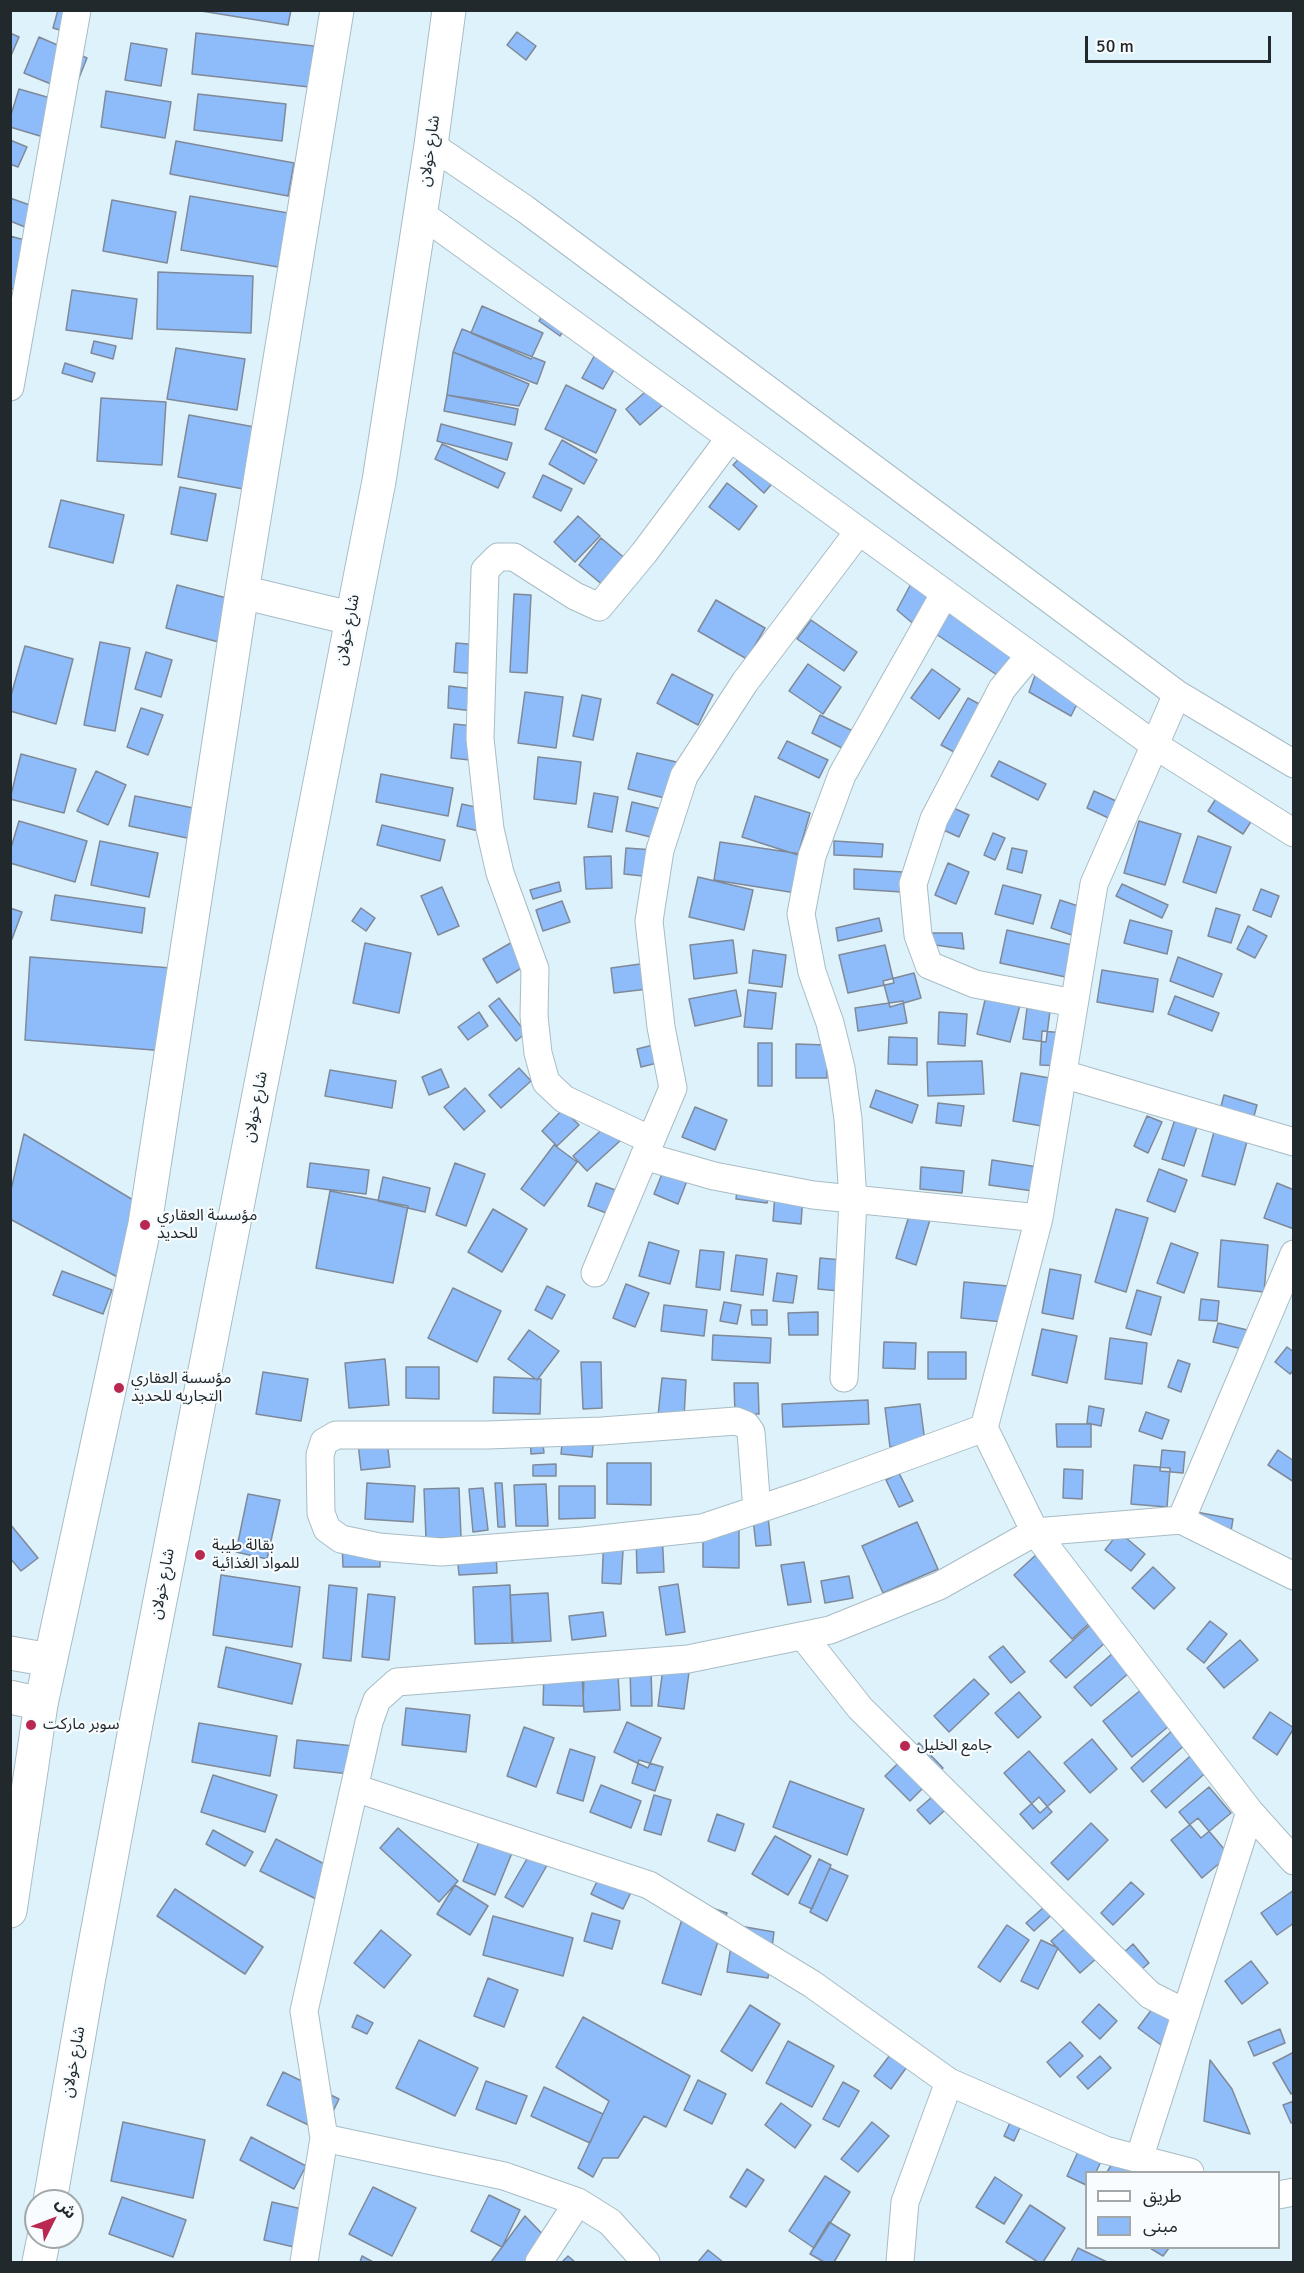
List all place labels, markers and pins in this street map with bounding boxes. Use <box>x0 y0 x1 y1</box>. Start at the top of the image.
place label: مؤسسة العقاري للحديد <box>157 1206 257 1244</box>
marker: مؤسسة العقاري للحديد <box>138 1218 152 1232</box>
place label: مؤسسة العقاري التجاريه للحديد <box>131 1369 231 1407</box>
marker: مؤسسة العقاري التجاريه للحديد <box>112 1381 126 1395</box>
place label: بقالة طيبة للمواد الغذائية <box>212 1536 299 1574</box>
marker: بقالة طيبة للمواد الغذائية <box>193 1548 207 1562</box>
place label: سوبر ماركت <box>43 1715 120 1735</box>
marker: سوبر ماركت <box>24 1718 38 1732</box>
place label: جامع الخليل <box>917 1736 992 1756</box>
marker: جامع الخليل <box>898 1739 912 1753</box>

